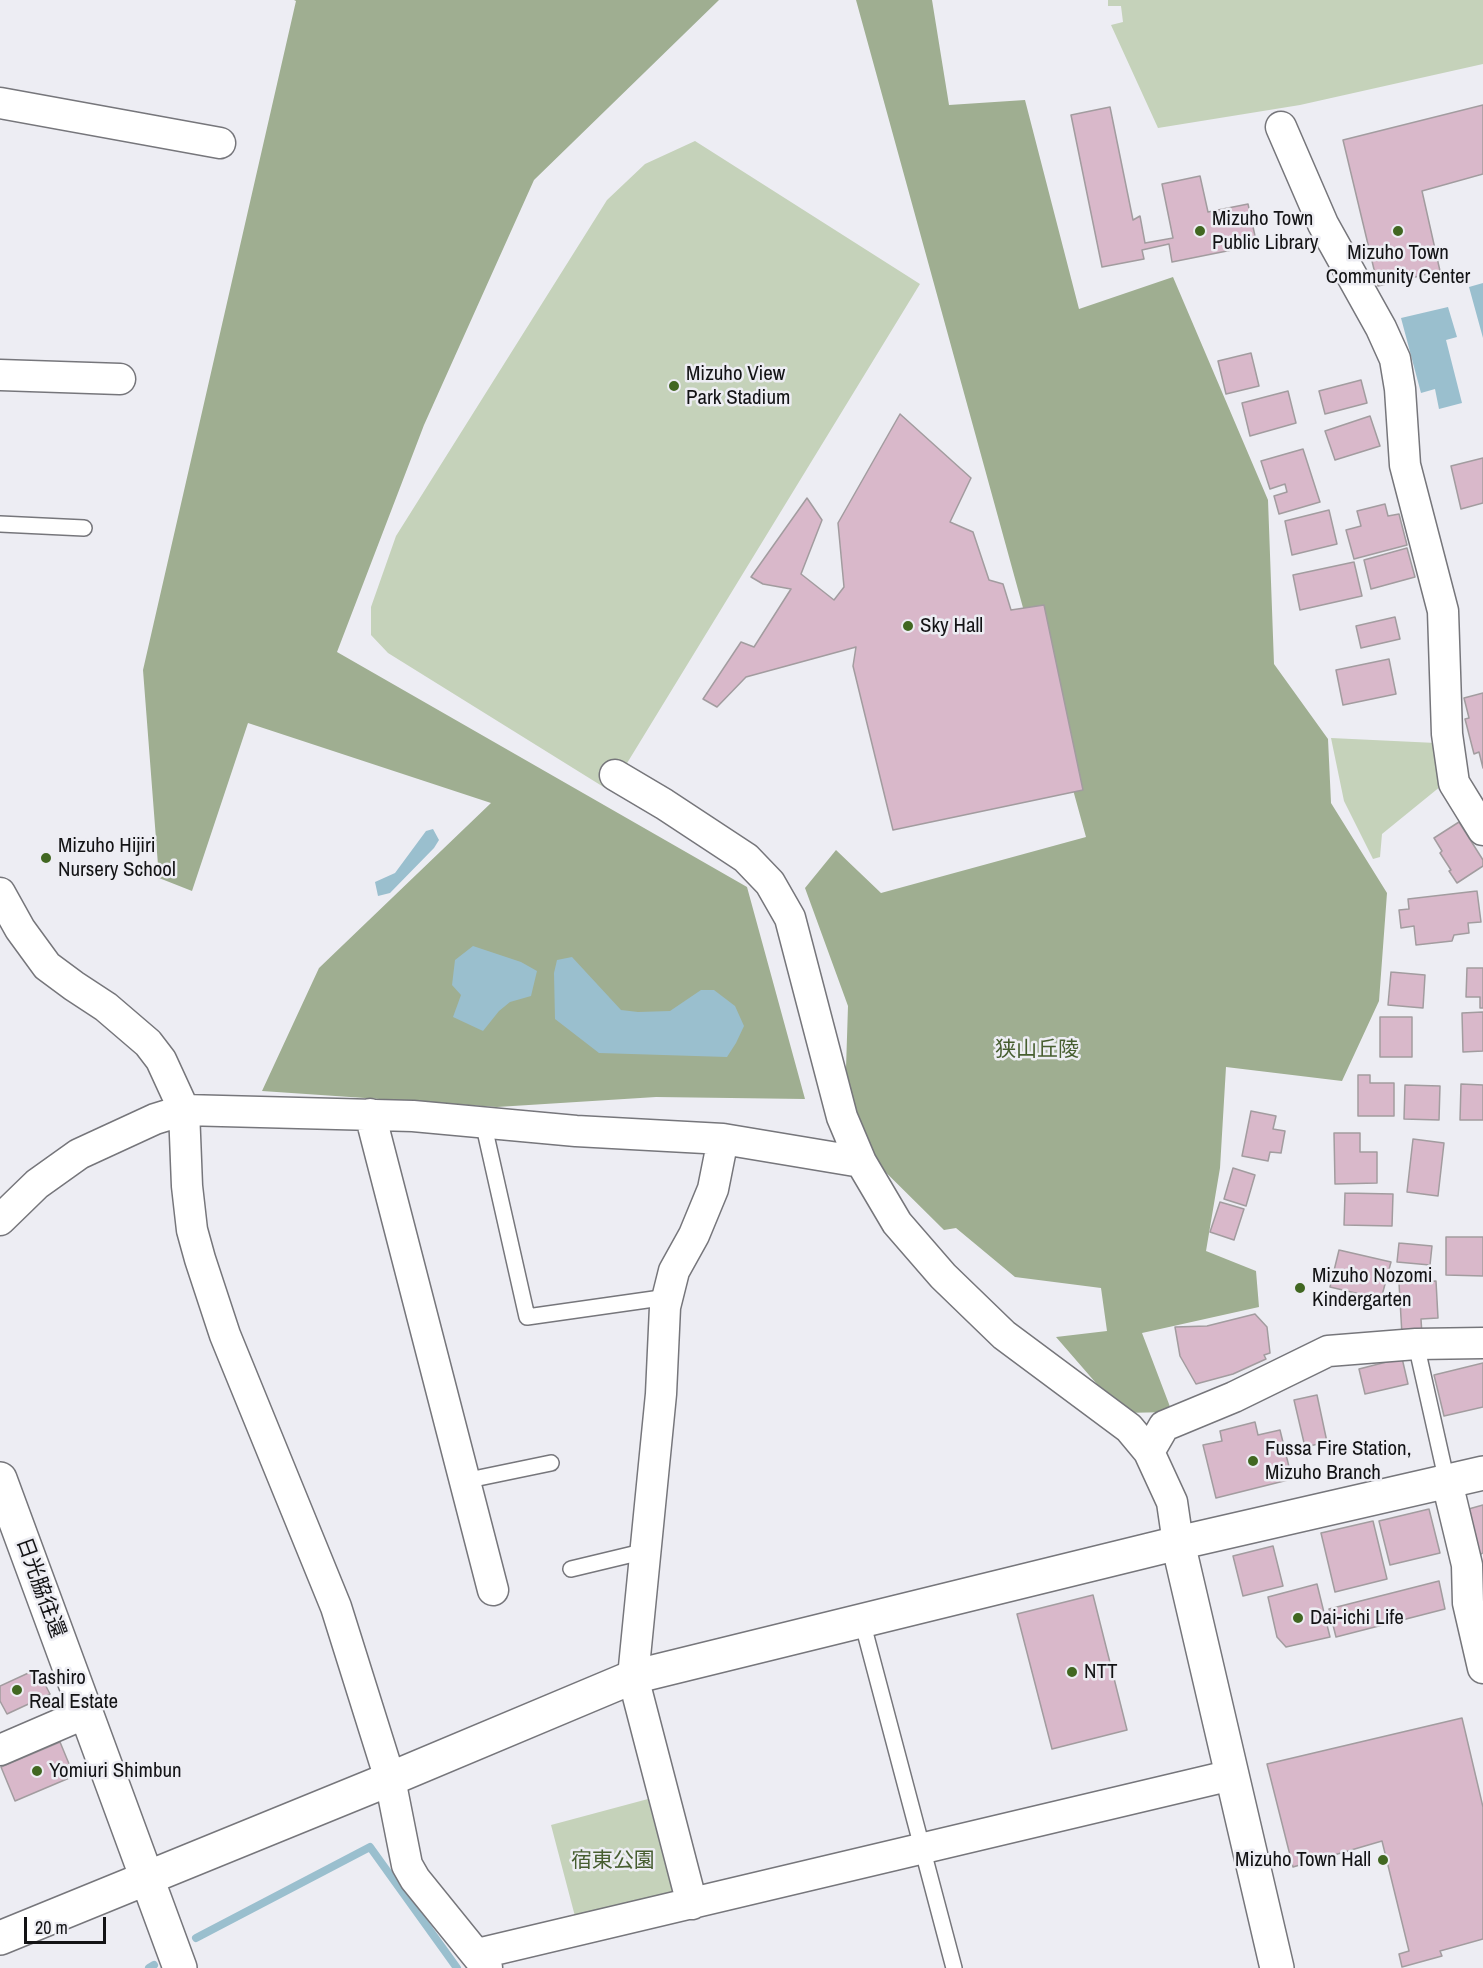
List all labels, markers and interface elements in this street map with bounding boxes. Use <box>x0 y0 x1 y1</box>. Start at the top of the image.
place label: Mizuho Town Public Library <box>1212 206 1318 256</box>
marker: Mizuho Town Public Library <box>1193 224 1207 238</box>
marker: Mizuho Town Community Center <box>1391 224 1405 238</box>
place label: Mizuho Town Community Center <box>1326 240 1470 290</box>
place label: Mizuho View Park Stadium <box>686 361 790 411</box>
marker: Mizuho View Park Stadium <box>667 379 681 393</box>
place label: Sky Hall <box>920 613 983 639</box>
marker: Sky Hall <box>901 619 915 633</box>
place label: Mizuho Hijiri Nursery School <box>58 833 176 883</box>
marker: Mizuho Hijiri Nursery School <box>39 851 53 865</box>
park label: 狭山丘陵 <box>995 1037 1079 1063</box>
place label: Mizuho Nozomi Kindergarten <box>1312 1263 1433 1313</box>
marker: Mizuho Nozomi Kindergarten <box>1293 1281 1307 1295</box>
place label: Fussa Fire Station, Mizuho Branch <box>1265 1436 1411 1486</box>
marker: Fussa Fire Station, Mizuho Branch <box>1246 1454 1260 1468</box>
street label: 日光脇往還 <box>10 1534 70 1642</box>
place label: Dai-ichi Life <box>1310 1605 1404 1631</box>
marker: Dai-ichi Life <box>1291 1611 1305 1625</box>
place label: NTT <box>1084 1659 1117 1685</box>
place label: Tashiro Real Estate <box>29 1665 118 1715</box>
marker: NTT <box>1065 1665 1079 1679</box>
marker: Tashiro Real Estate <box>10 1683 24 1697</box>
place label: Yomiuri Shimbun <box>49 1758 182 1784</box>
marker: Yomiuri Shimbun <box>30 1764 44 1778</box>
place label: Mizuho Town Hall <box>1235 1847 1371 1873</box>
park label: 宿東公園 <box>571 1848 655 1874</box>
marker: Mizuho Town Hall <box>1376 1853 1390 1867</box>
scale bar <box>27 1905 110 1943</box>
text: 20 m <box>35 1915 68 1940</box>

